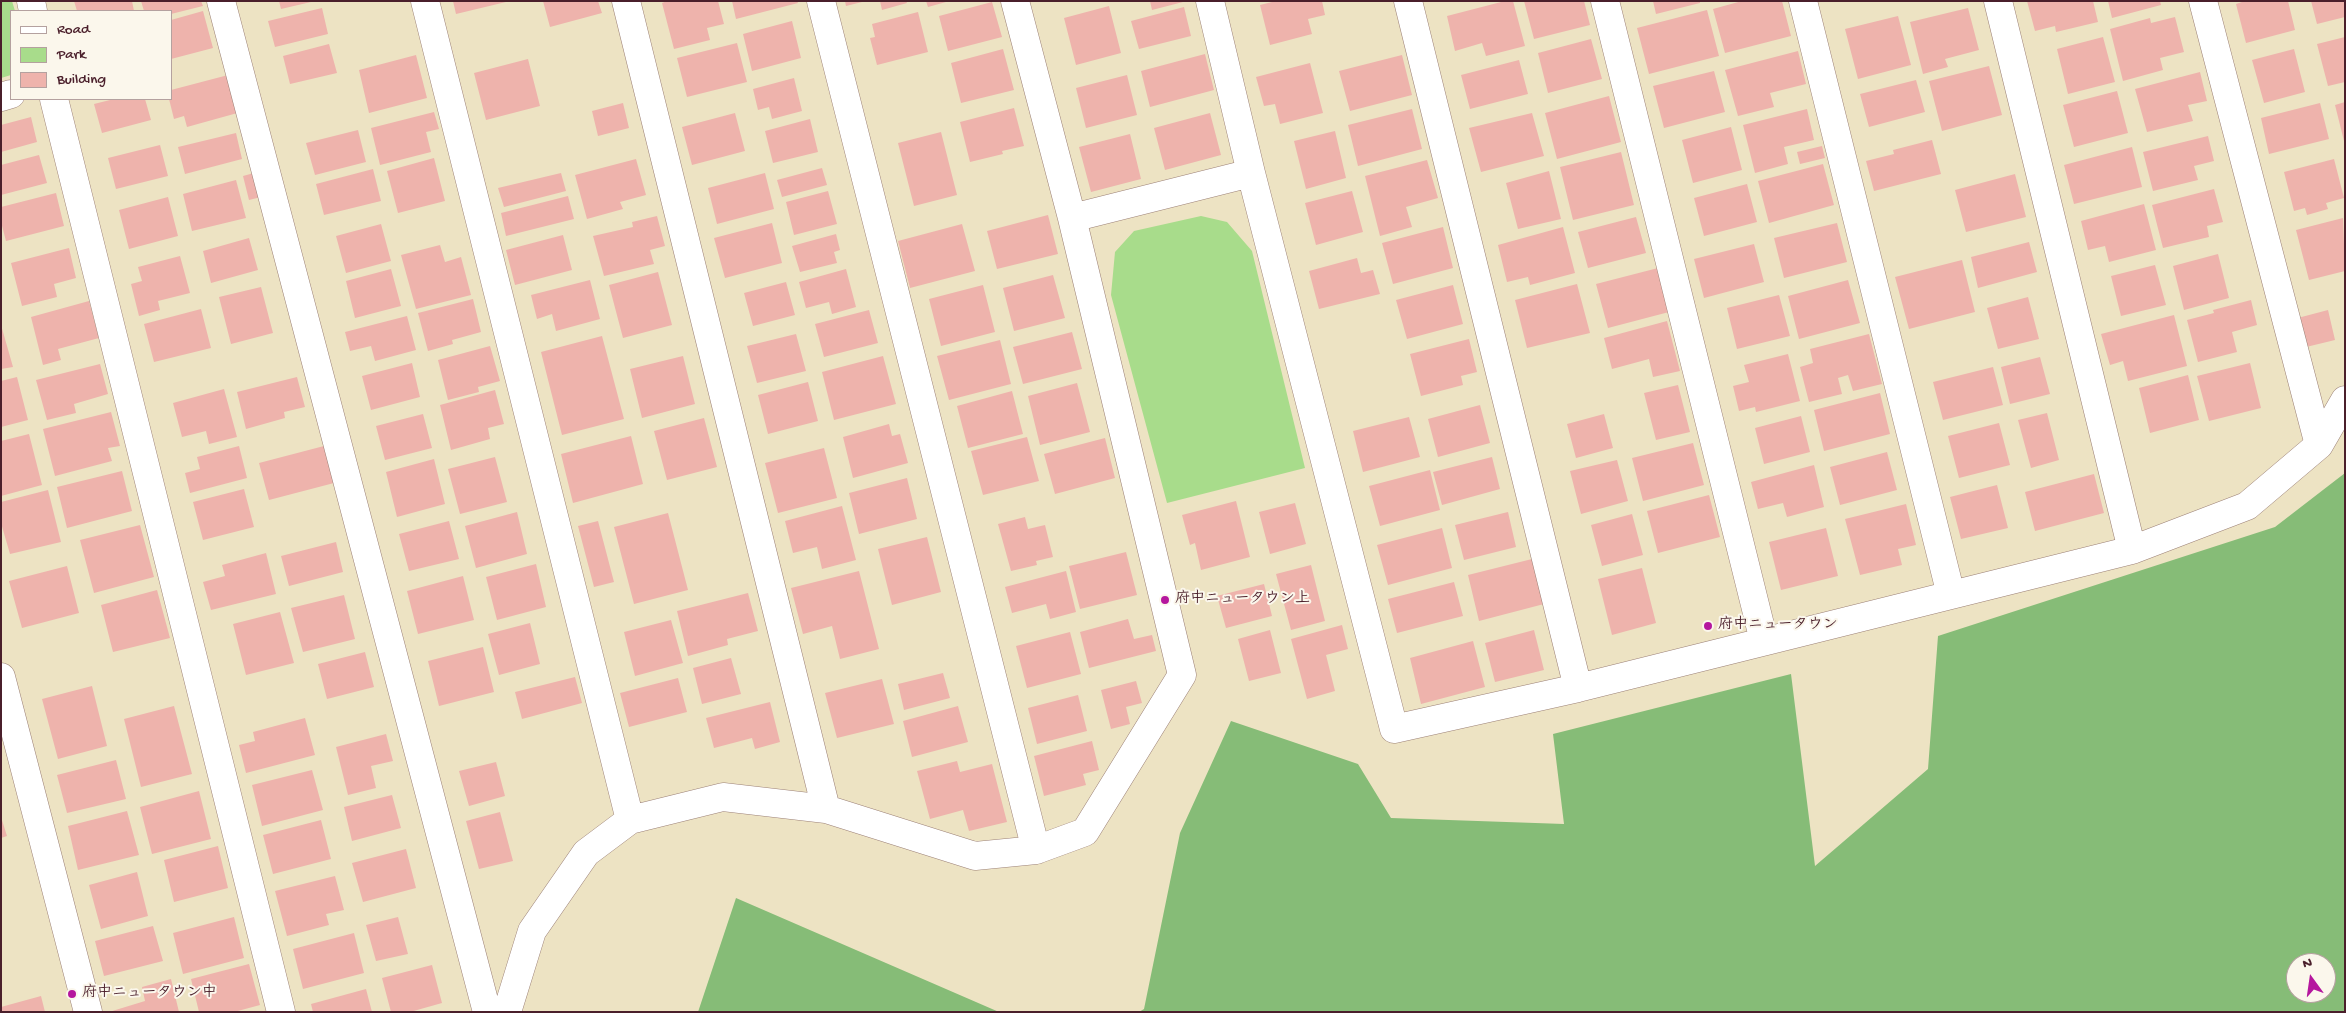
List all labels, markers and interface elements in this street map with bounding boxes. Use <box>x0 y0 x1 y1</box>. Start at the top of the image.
legend <box>10 10 172 100</box>
text: Road <box>57 21 90 39</box>
text: Park <box>57 46 86 64</box>
text: Building <box>57 71 106 89</box>
place label: 府中ニュータウン上 <box>1175 591 1310 609</box>
marker: 府中ニュータウン上 <box>1159 594 1171 606</box>
place label: 府中ニュータウン <box>1718 617 1838 635</box>
marker: 府中ニュータウン <box>1702 620 1714 632</box>
north arrow <box>2286 953 2336 1003</box>
text: N <box>2301 955 2314 973</box>
place label: 府中ニュータウン中 <box>82 985 217 1003</box>
marker: 府中ニュータウン中 <box>66 988 78 1000</box>

